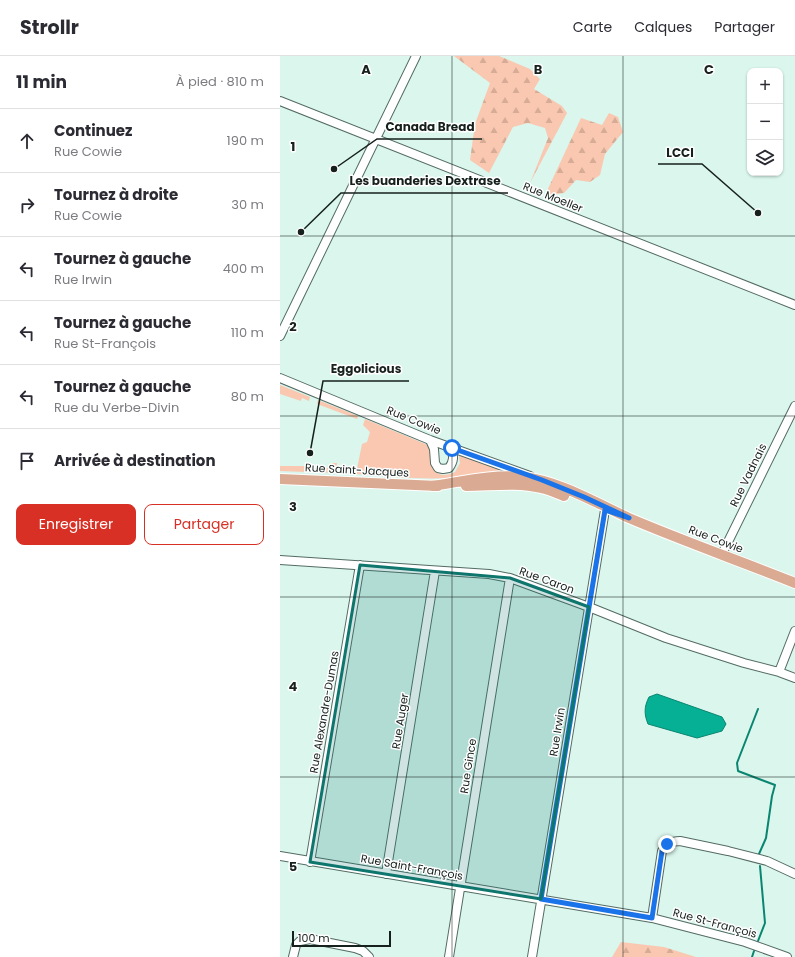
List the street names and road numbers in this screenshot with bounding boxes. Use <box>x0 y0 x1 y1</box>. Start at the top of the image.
street label: Rue Moeller <box>521 178 585 216</box>
street label: Rue Cowie <box>384 402 444 438</box>
street label: Rue Vadnais <box>726 440 770 509</box>
street label: Rue Saint-Jacques <box>305 459 410 481</box>
street label: Rue Cowie <box>686 521 746 557</box>
street label: Rue Caron <box>517 563 577 597</box>
street label: Rue Alexandre-Dumas <box>305 649 343 774</box>
street label: Rue Auger <box>388 692 412 750</box>
street label: Rue Irwin <box>545 707 569 757</box>
street label: Rue Gince <box>456 737 480 795</box>
street label: Rue Saint-François <box>360 850 465 884</box>
street label: Rue St-François <box>671 904 759 942</box>

